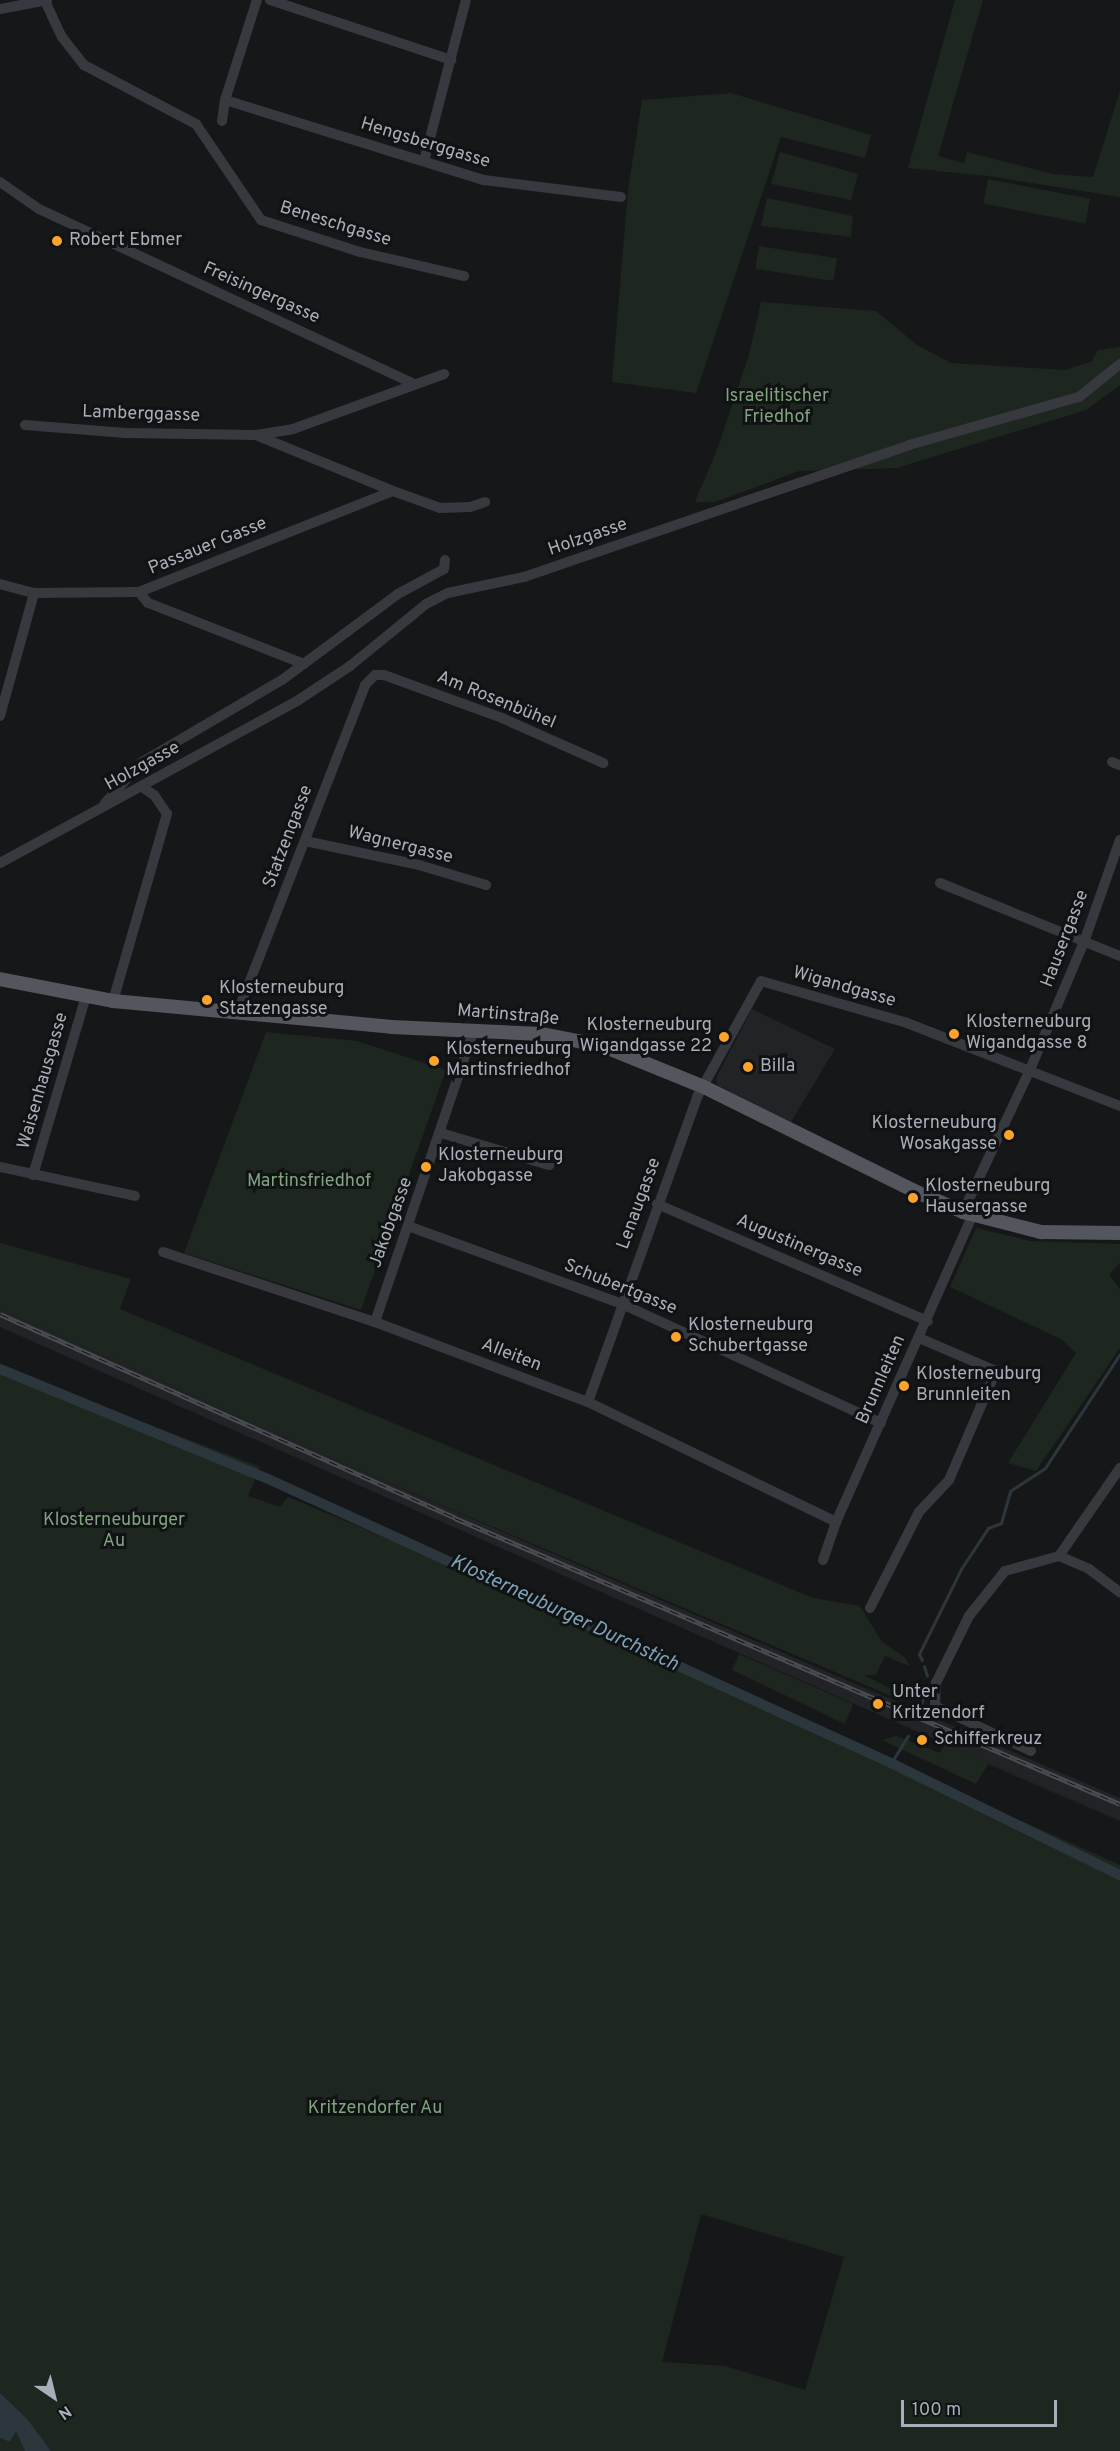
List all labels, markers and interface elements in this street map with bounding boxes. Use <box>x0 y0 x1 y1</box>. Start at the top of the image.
street label: Hengsberggasse <box>358 114 492 174</box>
street label: Beneschgasse <box>277 198 393 252</box>
place label: Robert Ebmer <box>69 230 182 252</box>
marker: Robert Ebmer <box>50 234 64 248</box>
street label: Freisingergasse <box>199 259 323 329</box>
park label: Israelitischer Friedhof <box>725 387 829 430</box>
street label: Lamberggasse <box>82 402 200 428</box>
street label: Passauer Gasse <box>146 513 270 581</box>
street label: Holzgasse <box>546 514 630 562</box>
street label: Am Rosenbühel <box>433 667 559 735</box>
street label: Holzgasse <box>102 738 184 796</box>
street label: Statzengasse <box>260 783 318 891</box>
street label: Wagnergasse <box>345 823 455 869</box>
street label: Hausergasse <box>1038 887 1094 991</box>
street label: Wigandgasse <box>790 963 898 1013</box>
place label: Klosterneuburg Statzengasse <box>219 979 344 1022</box>
marker: Klosterneuburg Statzengasse <box>200 993 214 1007</box>
street label: Martinstraße <box>456 1001 560 1031</box>
street label: Waisenhausgasse <box>14 1010 74 1152</box>
place label: Klosterneuburg Wigandgasse 8 <box>966 1013 1091 1056</box>
place label: Klosterneuburg Wigandgasse 22 <box>579 1016 712 1058</box>
marker: Klosterneuburg Wigandgasse 8 <box>947 1027 961 1041</box>
marker: Klosterneuburg Wigandgasse 22 <box>717 1030 731 1044</box>
place label: Klosterneuburg Martinsfriedhof <box>446 1040 571 1082</box>
marker: Klosterneuburg Martinsfriedhof <box>427 1054 441 1068</box>
place label: Billa <box>760 1056 795 1078</box>
marker: Billa <box>741 1060 755 1074</box>
place label: Klosterneuburg Wosakgasse <box>872 1114 997 1156</box>
marker: Klosterneuburg Wosakgasse <box>1002 1128 1016 1142</box>
place label: Klosterneuburg Jakobgasse <box>438 1146 563 1188</box>
street label: Lenaugasse <box>613 1155 667 1253</box>
marker: Klosterneuburg Jakobgasse <box>419 1160 433 1174</box>
park label: Martinsfriedhof <box>247 1171 371 1193</box>
street label: Jakobgasse <box>366 1175 418 1271</box>
place label: Klosterneuburg Hausergasse <box>925 1177 1050 1220</box>
marker: Klosterneuburg Hausergasse <box>906 1191 920 1205</box>
street label: Augustinergasse <box>733 1211 865 1283</box>
street label: Schubertgasse <box>560 1256 680 1320</box>
place label: Klosterneuburg Schubertgasse <box>688 1316 813 1358</box>
marker: Klosterneuburg Schubertgasse <box>669 1330 683 1344</box>
street label: Brunnleiten <box>853 1332 911 1428</box>
street label: Alleiten <box>478 1335 544 1377</box>
place label: Klosterneuburg Brunnleiten <box>916 1365 1041 1408</box>
marker: Klosterneuburg Brunnleiten <box>897 1379 911 1393</box>
park label: Klosterneuburger Au <box>43 1511 185 1553</box>
water label: Klosterneuburger Durchstich <box>446 1551 682 1677</box>
place label: Unter Kritzendorf <box>892 1683 984 1726</box>
marker: Unter Kritzendorf <box>869 1695 887 1713</box>
place label: Schifferkreuz <box>934 1729 1042 1751</box>
marker: Schifferkreuz <box>915 1733 929 1747</box>
park label: Kritzendorfer Au <box>307 2098 443 2120</box>
north arrow <box>24 2367 84 2427</box>
scale bar <box>904 2388 1060 2426</box>
text: 100 m <box>912 2399 961 2422</box>
text: N <box>54 2400 75 2423</box>

